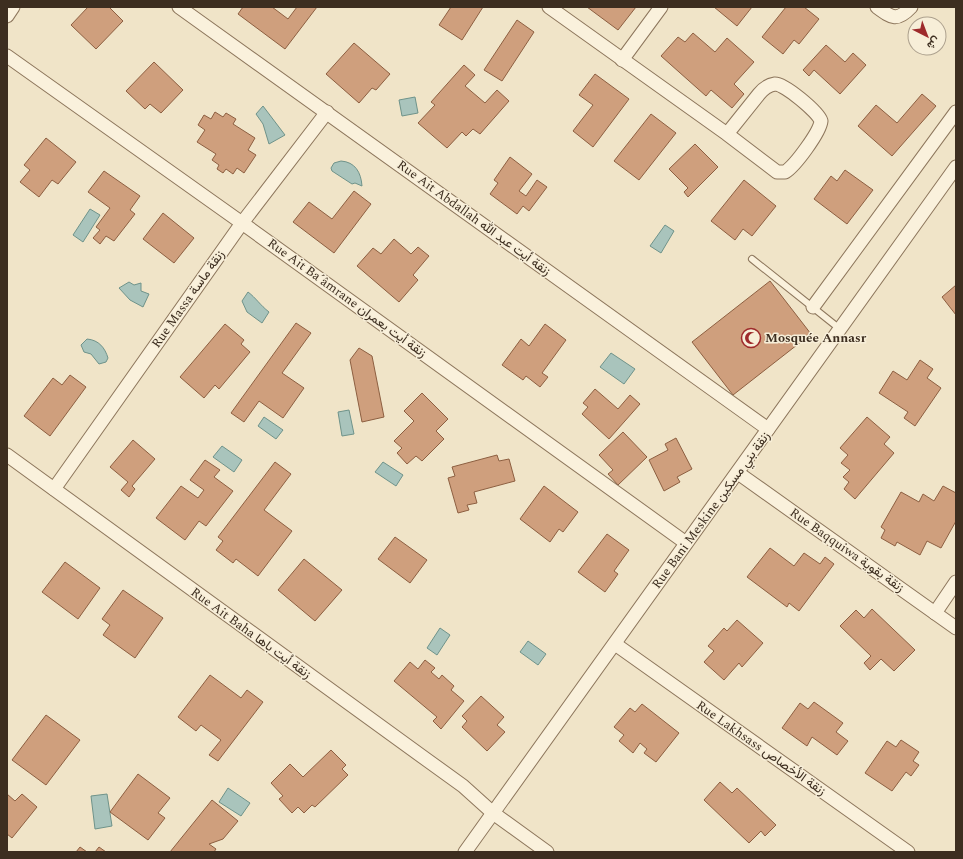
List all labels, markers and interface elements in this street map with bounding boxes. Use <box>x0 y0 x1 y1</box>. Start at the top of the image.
north arrow <box>907 16 947 56</box>
text: ش <box>923 32 944 54</box>
street label: Rue Ait Abdallah زنقة أيت عبد الله <box>393 155 555 281</box>
street label: Rue Ait Ba´âmrane زنقة أيت بعمران <box>263 233 431 363</box>
street label: Rue Massa زنقة ماسة <box>147 246 229 352</box>
mosque icon: Mosquée Annasr <box>740 327 762 349</box>
place label: Mosquée Annasr <box>765 328 867 348</box>
street label: Rue Bani Meskine زنقة بني مسكين <box>647 427 775 593</box>
street label: Rue Baqquiwa زنقة بقوية <box>785 503 909 597</box>
street label: Rue Ait Baha زنقة أيت باها <box>187 582 315 684</box>
street label: Rue Lakhsass زنقة الأخصاص <box>692 695 830 801</box>

